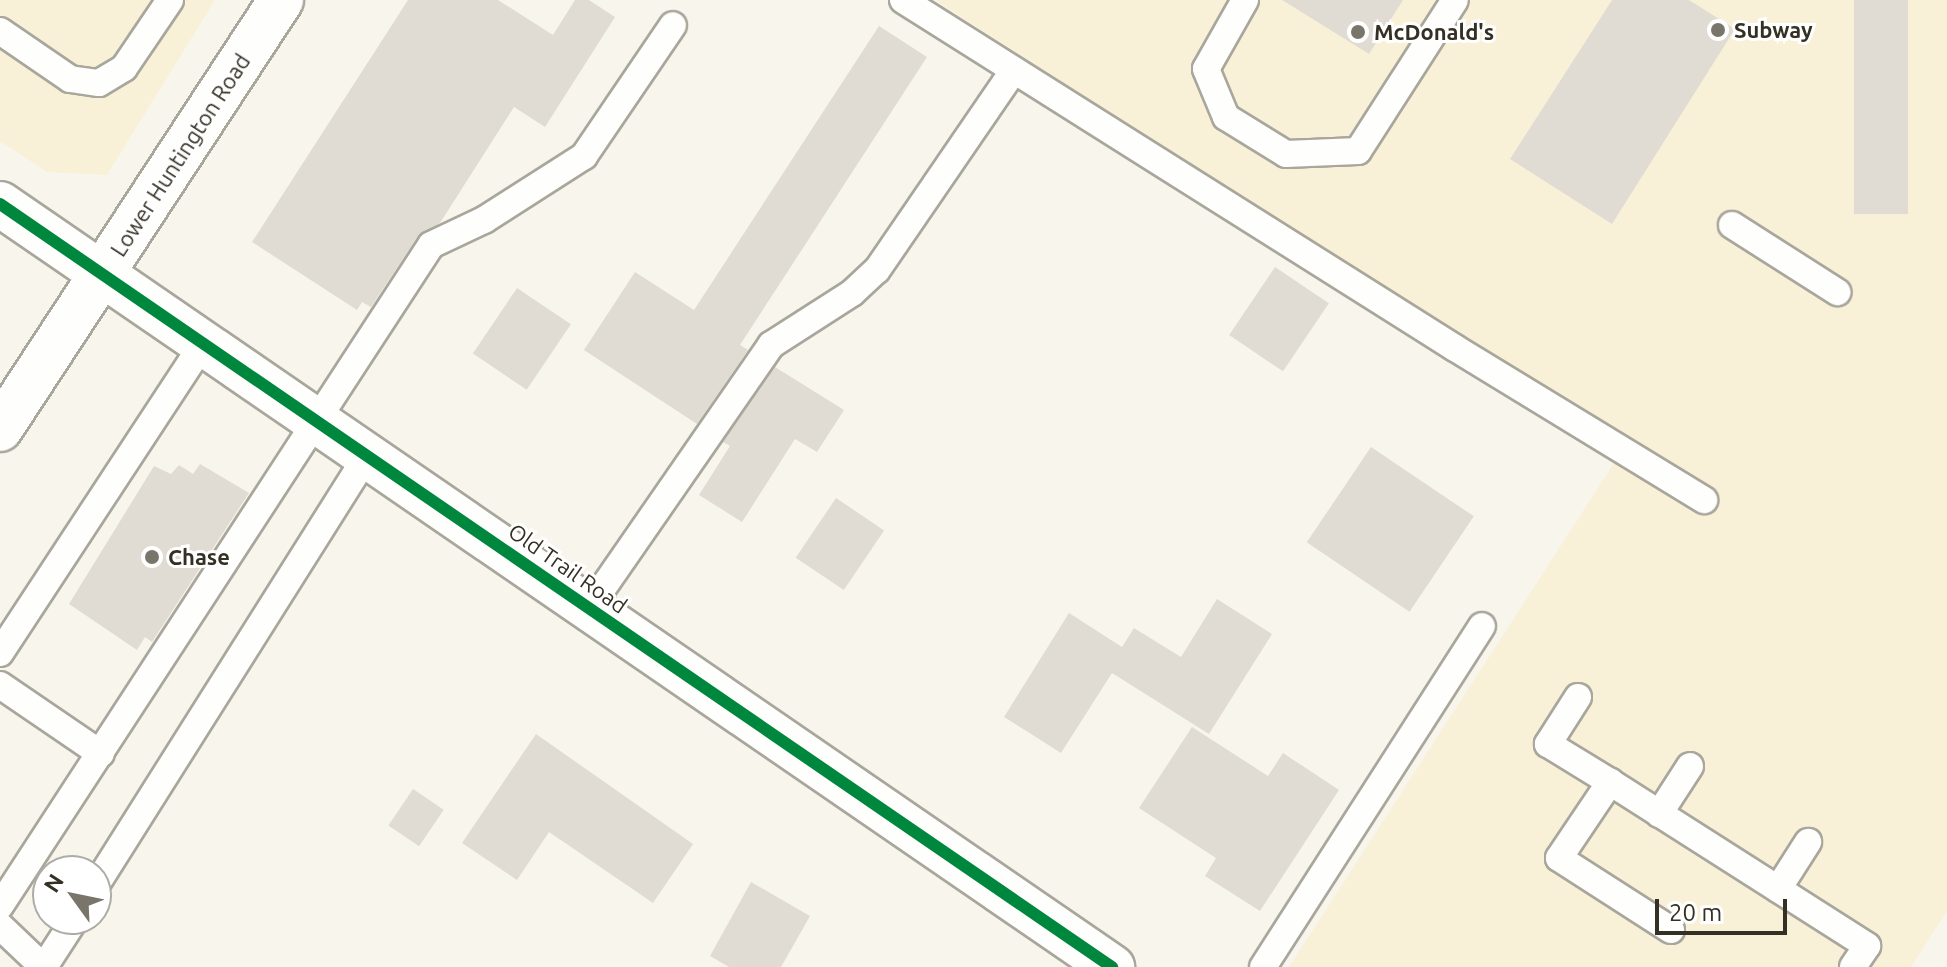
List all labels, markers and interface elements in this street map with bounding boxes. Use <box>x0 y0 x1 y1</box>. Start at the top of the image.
place label: Subway <box>1734 17 1813 43</box>
place label: McDonald's <box>1374 19 1494 45</box>
marker: Subway <box>1709 21 1727 39</box>
marker: McDonald's <box>1349 23 1367 41</box>
street label: Lower Huntington Road <box>105 49 255 261</box>
street label: Old Trail Road <box>504 517 632 619</box>
place label: Chase <box>168 544 230 570</box>
marker: Chase <box>143 548 161 566</box>
north arrow <box>32 855 112 935</box>
text: N <box>38 869 68 896</box>
scale bar <box>1659 883 1791 933</box>
text: 20 m <box>1669 899 1722 926</box>

